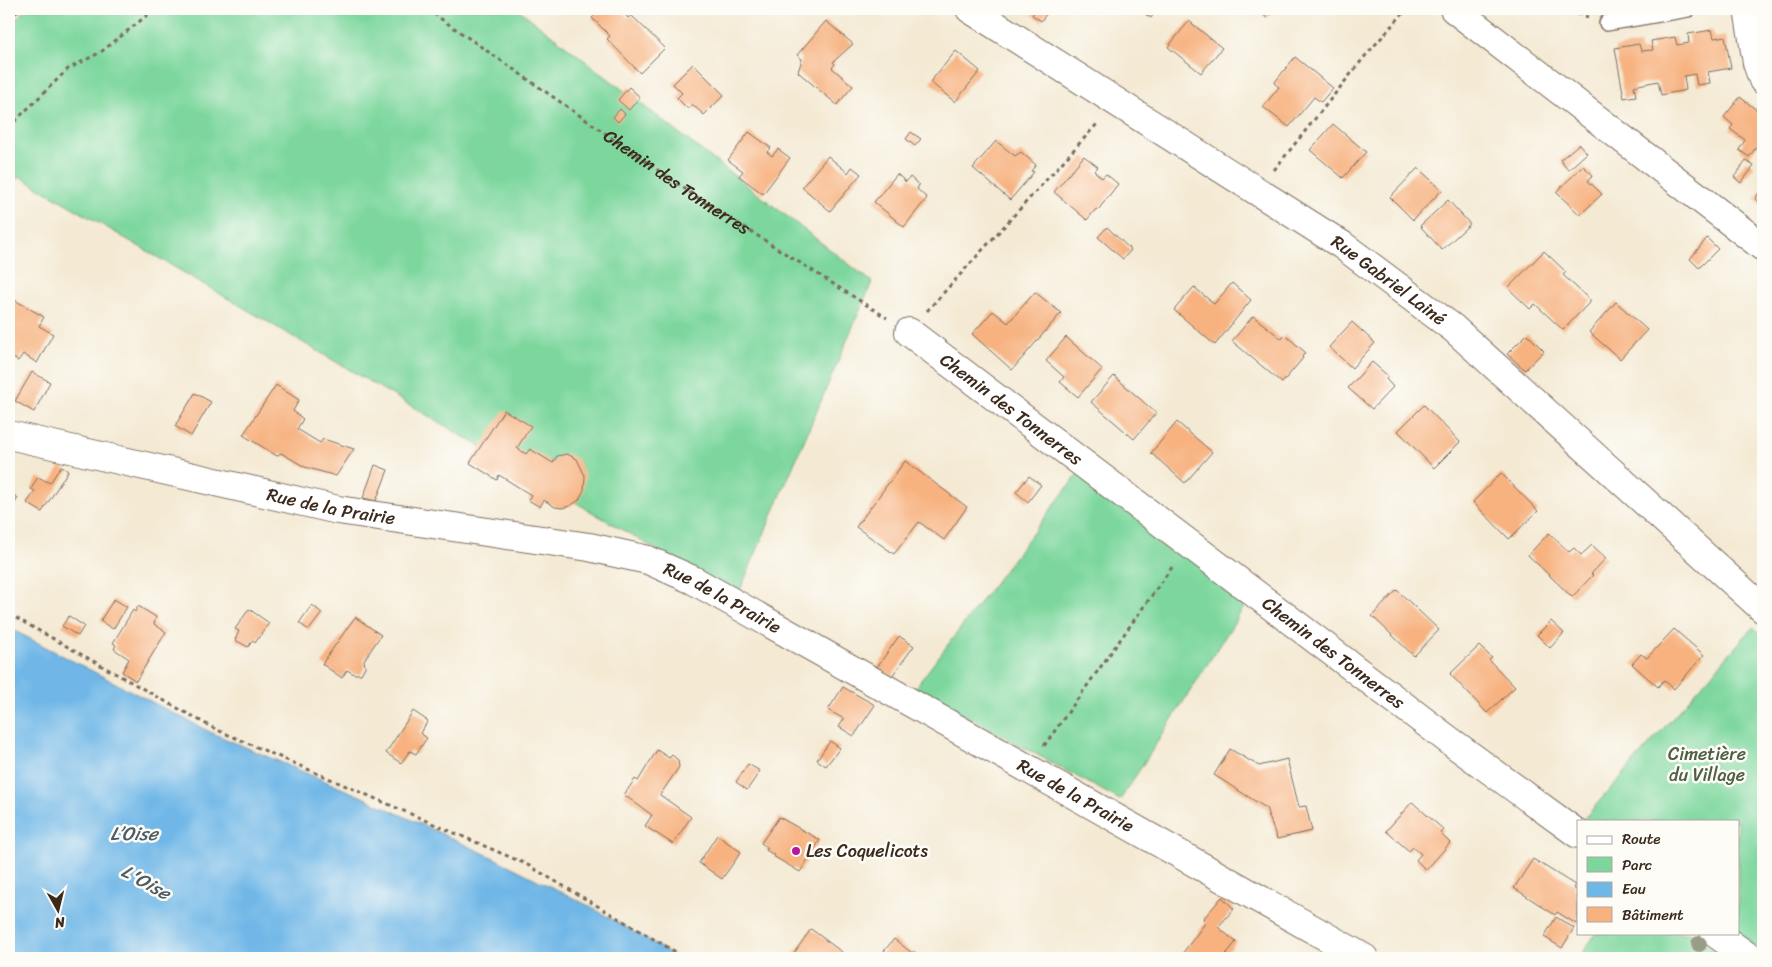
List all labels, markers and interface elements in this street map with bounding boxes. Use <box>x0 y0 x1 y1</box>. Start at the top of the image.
street label: Chemin des Tonnerres <box>596 120 758 244</box>
street label: Rue Gabriel Lainé <box>1325 226 1453 334</box>
street label: Chemin des Tonnerres <box>933 344 1090 474</box>
street label: Rue de la Prairie <box>264 478 397 534</box>
street label: Rue de la Prairie <box>658 553 787 643</box>
street label: Chemin des Tonnerres <box>1255 588 1412 718</box>
park label: Cimetière du Village <box>1668 738 1746 791</box>
street label: Rue de la Prairie <box>1011 750 1140 841</box>
water label: L’Oise <box>110 817 160 850</box>
legend <box>1577 820 1740 934</box>
text: Route <box>1622 826 1661 852</box>
place label: Les Coquelicots <box>806 835 928 867</box>
marker: Les Coquelicots <box>790 845 802 857</box>
text: Parc <box>1622 852 1652 878</box>
water label: L'Oise <box>115 855 179 910</box>
text: Eau <box>1622 876 1646 902</box>
north arrow <box>32 884 82 934</box>
text: Bâtiment <box>1622 902 1684 928</box>
text: N <box>53 909 67 935</box>

